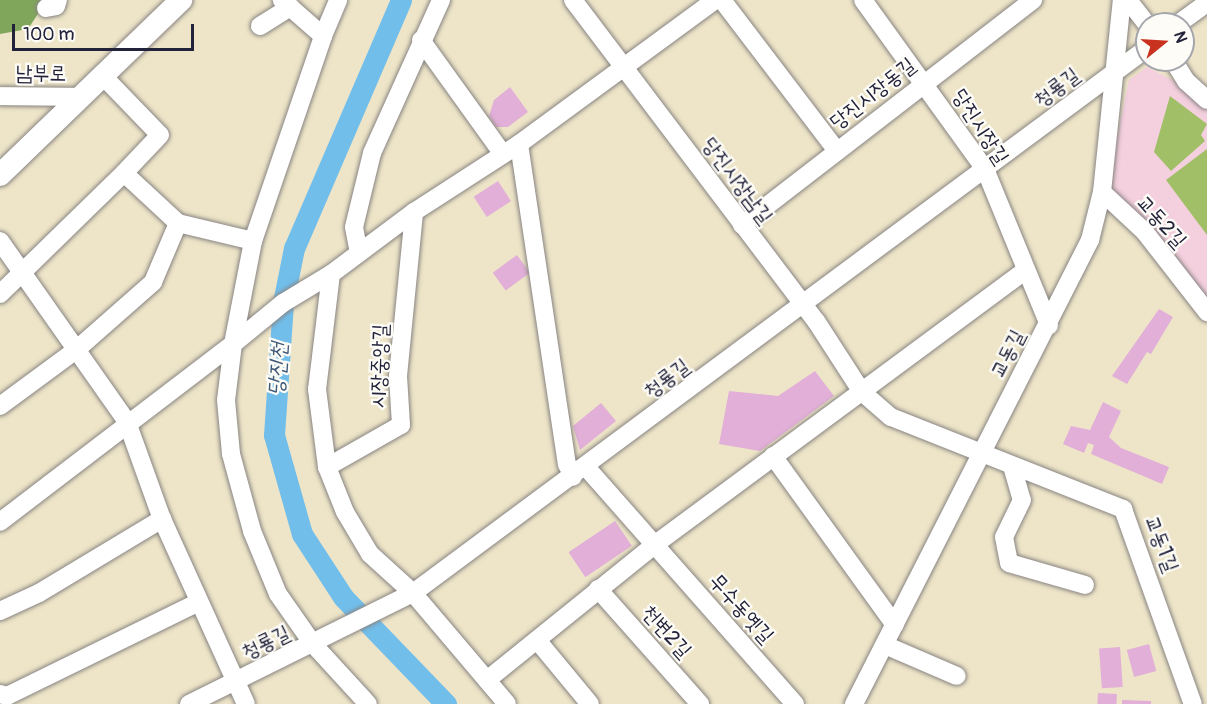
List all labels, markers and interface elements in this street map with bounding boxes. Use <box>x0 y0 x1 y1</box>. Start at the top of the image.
scale bar <box>15 12 196 50</box>
north arrow <box>1135 12 1195 72</box>
text: 100 m <box>23 23 75 46</box>
text: N <box>1169 29 1191 45</box>
street label: 당진시장동길 <box>825 53 921 135</box>
street label: 남부로 <box>15 61 67 87</box>
street label: 청룡길 <box>1029 63 1085 113</box>
street label: 당진시장길 <box>946 85 1014 169</box>
street label: 당진시장남길 <box>696 133 778 229</box>
street label: 교동2길 <box>1131 190 1191 254</box>
street label: 시장중앙길 <box>366 323 394 409</box>
street label: 교동길 <box>985 326 1031 382</box>
water label: 당진천 <box>263 342 293 396</box>
street label: 청룡길 <box>639 354 695 404</box>
street label: 교동1길 <box>1139 512 1183 576</box>
street label: 무수동옛길 <box>703 569 779 649</box>
street label: 천변2길 <box>636 600 696 664</box>
street label: 청룡길 <box>238 621 294 665</box>

